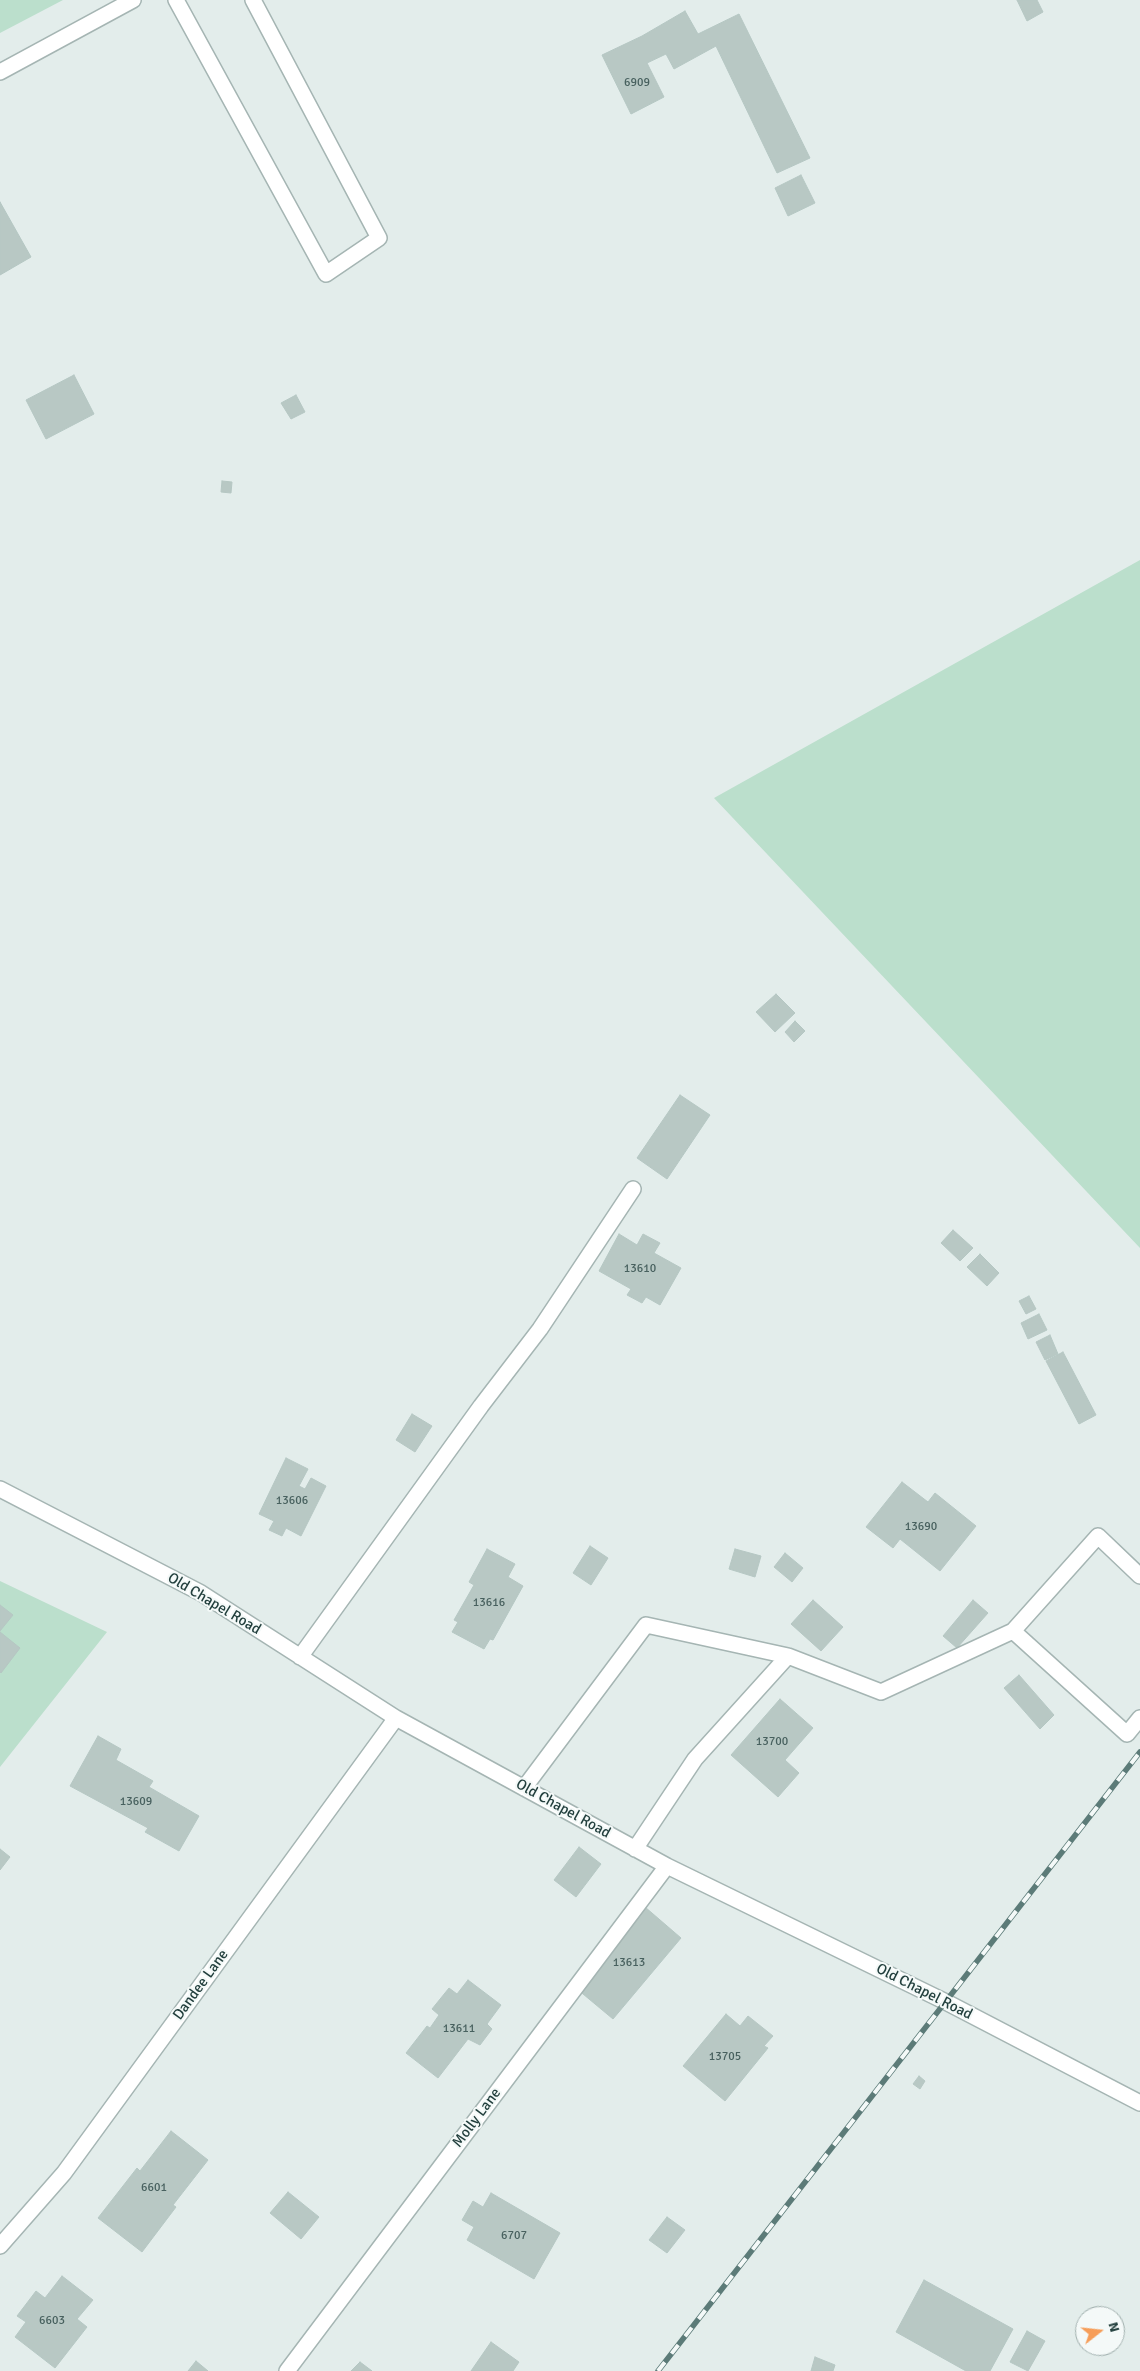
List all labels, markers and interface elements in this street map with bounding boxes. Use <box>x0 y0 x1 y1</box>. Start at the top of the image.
house number: 6909 <box>624 76 650 90</box>
house number: 13610 <box>624 1262 656 1276</box>
house number: 13606 <box>276 1494 308 1508</box>
house number: 13690 <box>905 1520 937 1534</box>
street label: Old Chapel Road <box>164 1569 264 1639</box>
house number: 13616 <box>473 1596 505 1610</box>
house number: 13700 <box>756 1735 788 1749</box>
street label: Old Chapel Road <box>512 1776 614 1842</box>
house number: 13609 <box>120 1795 152 1809</box>
street label: Dandee Lane <box>169 1946 233 2024</box>
house number: 13613 <box>613 1956 645 1970</box>
street label: Old Chapel Road <box>873 1960 975 2024</box>
house number: 13611 <box>443 2022 475 2036</box>
house number: 13705 <box>709 2050 741 2064</box>
street label: Molly Lane <box>449 2085 505 2151</box>
house number: 6601 <box>141 2181 167 2195</box>
house number: 6707 <box>501 2229 527 2243</box>
north arrow <box>1075 2306 1125 2356</box>
house number: 6603 <box>39 2314 65 2328</box>
text: N <box>1104 2320 1123 2334</box>

